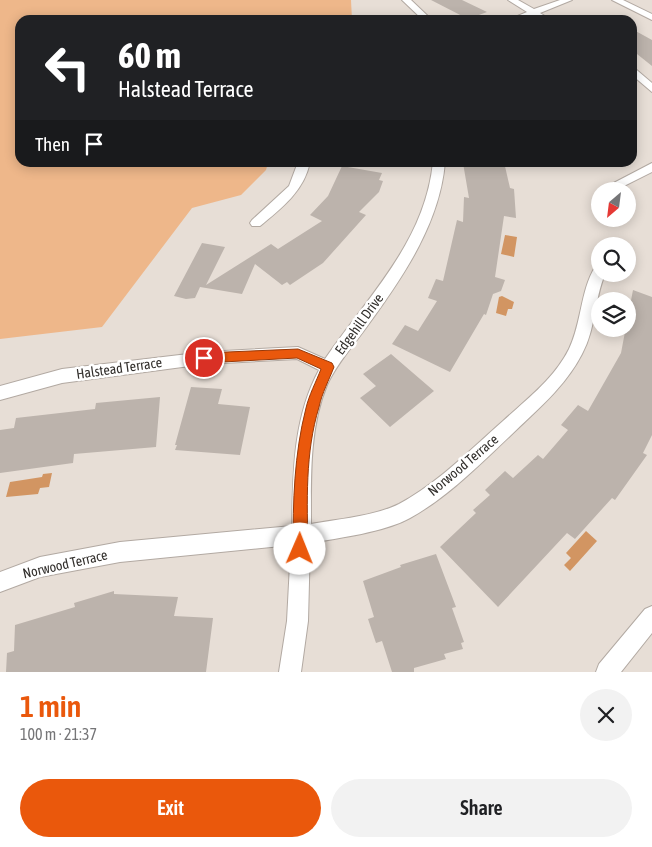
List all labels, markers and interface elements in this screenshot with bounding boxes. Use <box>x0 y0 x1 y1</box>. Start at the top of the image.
icon: left <box>35 35 100 100</box>
text: 60 m <box>118 35 181 75</box>
text: Halstead Terrace <box>118 76 254 102</box>
icon: arrive <box>80 130 108 158</box>
text: Then <box>35 133 70 155</box>
north arrow <box>591 182 636 228</box>
map controls <box>591 182 636 337</box>
button: search <box>591 237 636 282</box>
street label: Edgehill Drive <box>332 290 386 358</box>
button: layers <box>591 292 636 337</box>
pin <box>183 337 225 379</box>
icon: arrive <box>190 344 218 372</box>
street label: Halstead Terrace <box>75 354 163 382</box>
street label: Norwood Terrace <box>425 431 501 499</box>
position arrow <box>273 522 325 574</box>
street label: Norwood Terrace <box>21 546 109 582</box>
text: 1 min <box>20 689 81 723</box>
button: close <box>580 689 632 741</box>
text: 100 m · 21:37 <box>20 725 97 743</box>
button: Exit <box>20 779 321 837</box>
button: Share <box>331 779 632 837</box>

